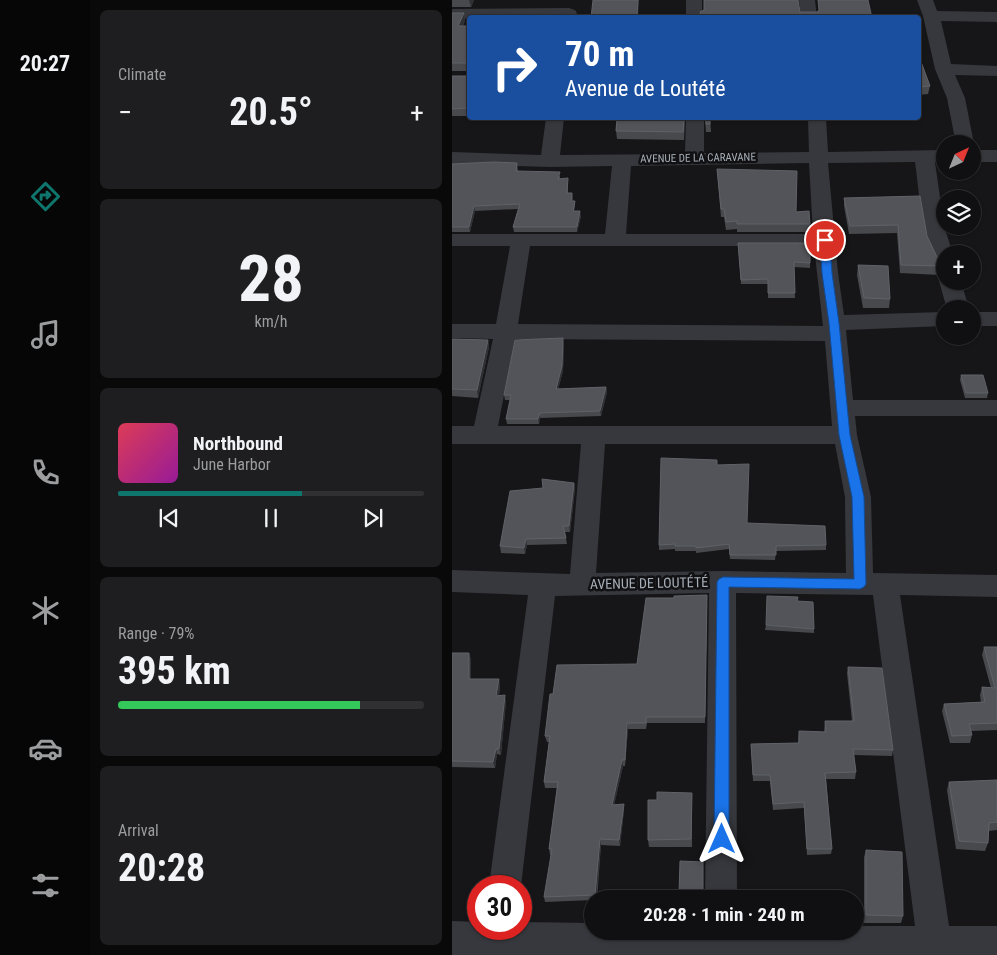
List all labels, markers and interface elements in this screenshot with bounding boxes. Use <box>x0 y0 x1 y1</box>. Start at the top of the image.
text: 70 m <box>565 34 634 75</box>
icon: right <box>482 35 547 100</box>
text: 20:27 <box>20 51 70 76</box>
text: Climate <box>118 65 166 84</box>
text: Avenue de Loutété <box>565 76 725 101</box>
text: 20.5° <box>229 90 313 134</box>
text: − <box>118 96 132 129</box>
text: + <box>410 96 424 129</box>
north arrow <box>936 135 981 180</box>
map controls <box>936 135 981 345</box>
street label: AVENUE DE LA CARAVANE <box>640 150 756 166</box>
icon: directions <box>28 179 63 214</box>
button: layers <box>936 190 981 235</box>
pin <box>804 219 846 261</box>
icon: arrive <box>811 226 839 254</box>
text: 28 <box>238 241 304 317</box>
button: + <box>936 245 981 290</box>
button: − <box>936 300 981 345</box>
text: km/h <box>255 312 287 331</box>
icon: music <box>28 317 63 352</box>
text: Northbound <box>193 432 283 455</box>
icon: phone <box>28 455 63 490</box>
text: June Harbor <box>193 455 271 474</box>
icon: previous <box>155 504 183 532</box>
icon: pause <box>257 504 285 532</box>
icon: next <box>359 504 387 532</box>
street label: AVENUE DE LOUTÉTÉ <box>590 573 708 592</box>
icon: climate <box>28 593 63 628</box>
text: Range · 79% <box>118 624 194 643</box>
text: 395 km <box>118 649 231 693</box>
icon: car <box>28 731 63 766</box>
position arrow <box>695 812 747 864</box>
text: Arrival <box>118 821 159 840</box>
text: 20:28 <box>118 846 205 890</box>
icon: filters <box>28 868 63 903</box>
speed limit sign: 30 <box>467 875 532 940</box>
text: 20:28 · 1 min · 240 m <box>643 903 805 926</box>

